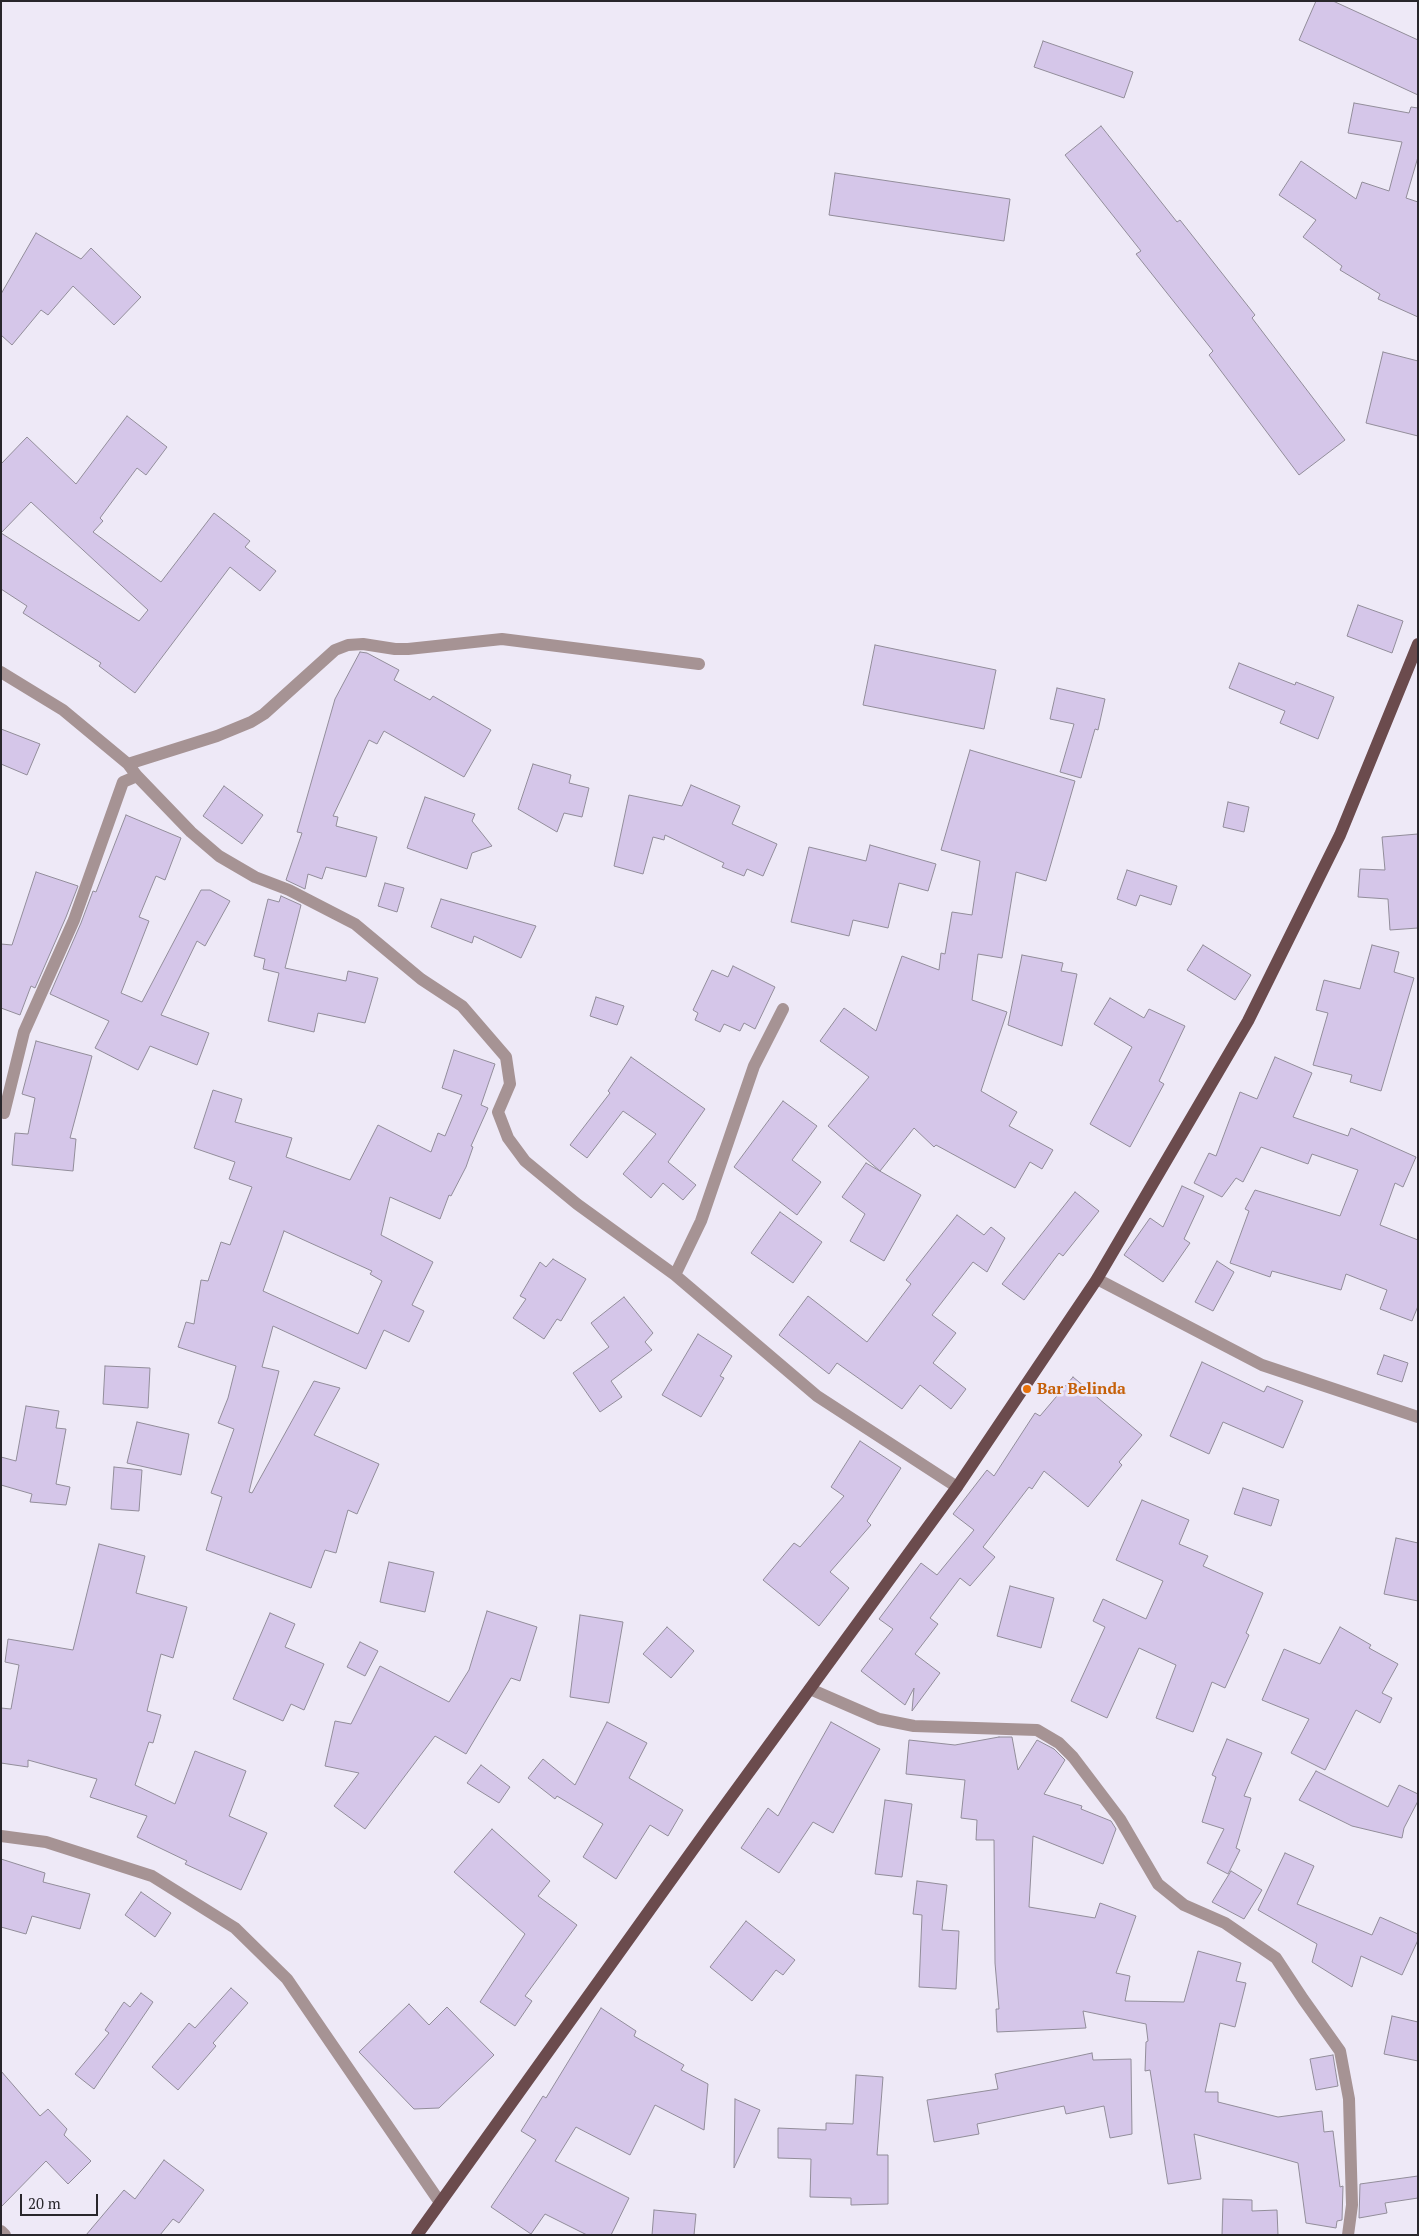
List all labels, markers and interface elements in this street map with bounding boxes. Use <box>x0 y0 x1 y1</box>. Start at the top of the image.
place label: Bar Belinda <box>1037 1379 1126 1399</box>
marker: Bar Belinda <box>1021 1383 1033 1395</box>
scale bar <box>22 2184 100 2216</box>
text: 20 m <box>28 2193 61 2213</box>

